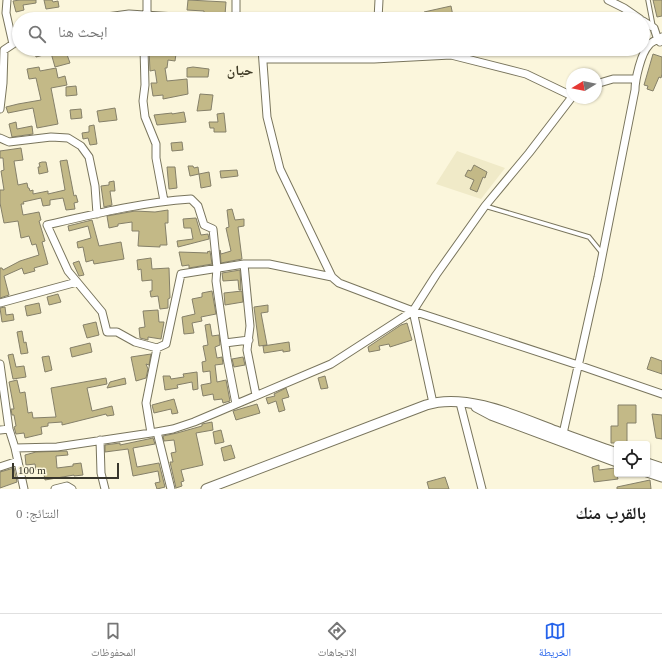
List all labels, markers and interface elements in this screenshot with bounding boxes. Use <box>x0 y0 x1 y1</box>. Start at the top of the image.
search box <box>12 12 650 56</box>
icon: search <box>26 23 48 45</box>
text: ابحث هنا <box>58 24 108 40</box>
district label: حيان <box>227 63 253 79</box>
north arrow <box>566 68 602 104</box>
map controls <box>614 441 650 477</box>
button: locate <box>614 441 650 477</box>
scale bar <box>12 461 119 480</box>
text: 100 m <box>18 464 46 476</box>
text: بالقرب منك <box>575 504 646 523</box>
text: النتائج: 0 <box>16 506 59 521</box>
tab: المحفوظات <box>91 620 136 663</box>
tab: الاتجاهات <box>318 620 357 663</box>
tab: الخريطة <box>539 620 571 663</box>

